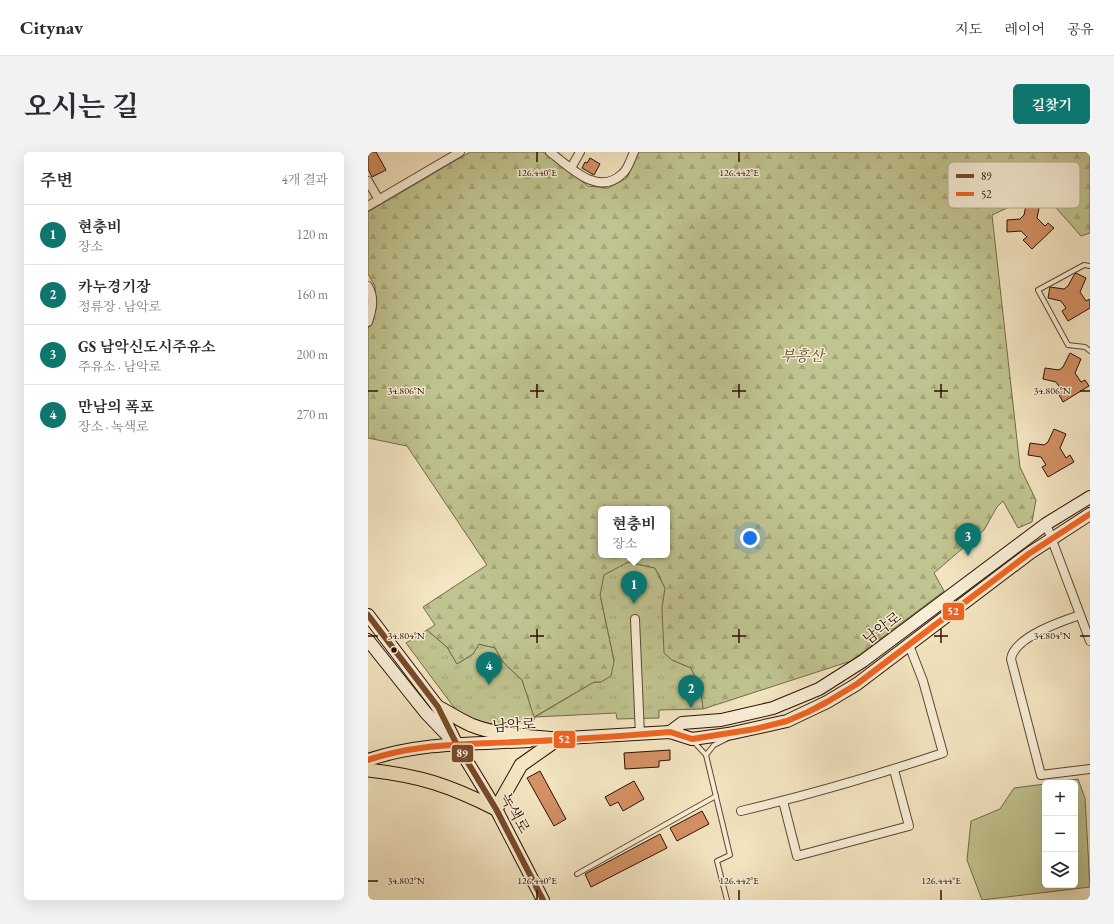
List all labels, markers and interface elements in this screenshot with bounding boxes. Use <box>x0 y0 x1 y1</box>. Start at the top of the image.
text: Citynav <box>20 15 83 40</box>
text: 지도 <box>955 20 982 38</box>
text: 레이어 <box>1004 20 1045 38</box>
text: 공유 <box>1067 20 1094 38</box>
button: 길찾기 <box>1013 84 1090 124</box>
text: 오시는 길 <box>24 88 139 124</box>
legend <box>948 162 1080 208</box>
text: 126.440°E <box>517 166 557 179</box>
text: 126.442°E <box>719 166 759 179</box>
text: 주변 <box>40 169 73 191</box>
text: 89 <box>981 169 992 183</box>
text: 4개 결과 <box>281 171 328 188</box>
text: 52 <box>981 187 992 201</box>
text: 현충비 <box>78 217 121 236</box>
text: 1 <box>50 226 56 243</box>
text: 120 m <box>297 226 328 243</box>
text: 장소 <box>78 238 103 255</box>
text: 카누경기장 <box>78 277 150 296</box>
text: 2 <box>50 286 56 303</box>
text: 160 m <box>297 286 328 303</box>
text: 정류장 · 남악로 <box>78 298 161 315</box>
text: GS 남악신도시주유소 <box>78 337 216 356</box>
text: 3 <box>50 346 56 363</box>
text: 200 m <box>297 346 328 363</box>
park label: 부흥산 <box>780 346 826 365</box>
text: 주유소 · 남악로 <box>78 358 161 375</box>
text: 34.806°N <box>387 384 425 397</box>
text: 34.806°N <box>1033 384 1071 397</box>
text: 만남의 폭포 <box>78 397 154 416</box>
text: 4 <box>50 406 56 423</box>
text: 270 m <box>297 406 328 423</box>
text: 장소 · 녹색로 <box>78 418 149 435</box>
popup <box>598 506 670 558</box>
text: 현충비 <box>612 514 656 533</box>
pin: 3 <box>955 523 981 556</box>
your location <box>740 528 760 548</box>
text: 장소 <box>612 535 637 552</box>
pin: 1 <box>621 571 647 604</box>
line badge: 52 <box>942 602 965 621</box>
text: 52 <box>947 604 959 618</box>
street label: 남악로 <box>859 607 905 648</box>
text: 34.804°N <box>387 629 425 642</box>
text: 34.804°N <box>1033 629 1071 642</box>
unlabelled marker <box>389 645 399 655</box>
pin: 4 <box>476 652 502 685</box>
pin: 2 <box>678 675 704 708</box>
street label: 남악로 <box>492 714 537 735</box>
line badge: 52 <box>553 730 576 749</box>
text: 52 <box>558 732 570 746</box>
line badge: 89 <box>451 744 474 763</box>
text: 89 <box>456 746 468 760</box>
map controls <box>1042 780 1078 888</box>
button: + <box>1042 780 1078 816</box>
street label: 녹색로 <box>497 789 535 837</box>
button: − <box>1042 816 1078 852</box>
button: layers <box>1042 852 1078 888</box>
text: 34.802°N <box>387 874 425 887</box>
text: 126.440°E <box>517 874 557 887</box>
text: 126.442°E <box>719 874 759 887</box>
text: 126.444°E <box>921 874 961 887</box>

